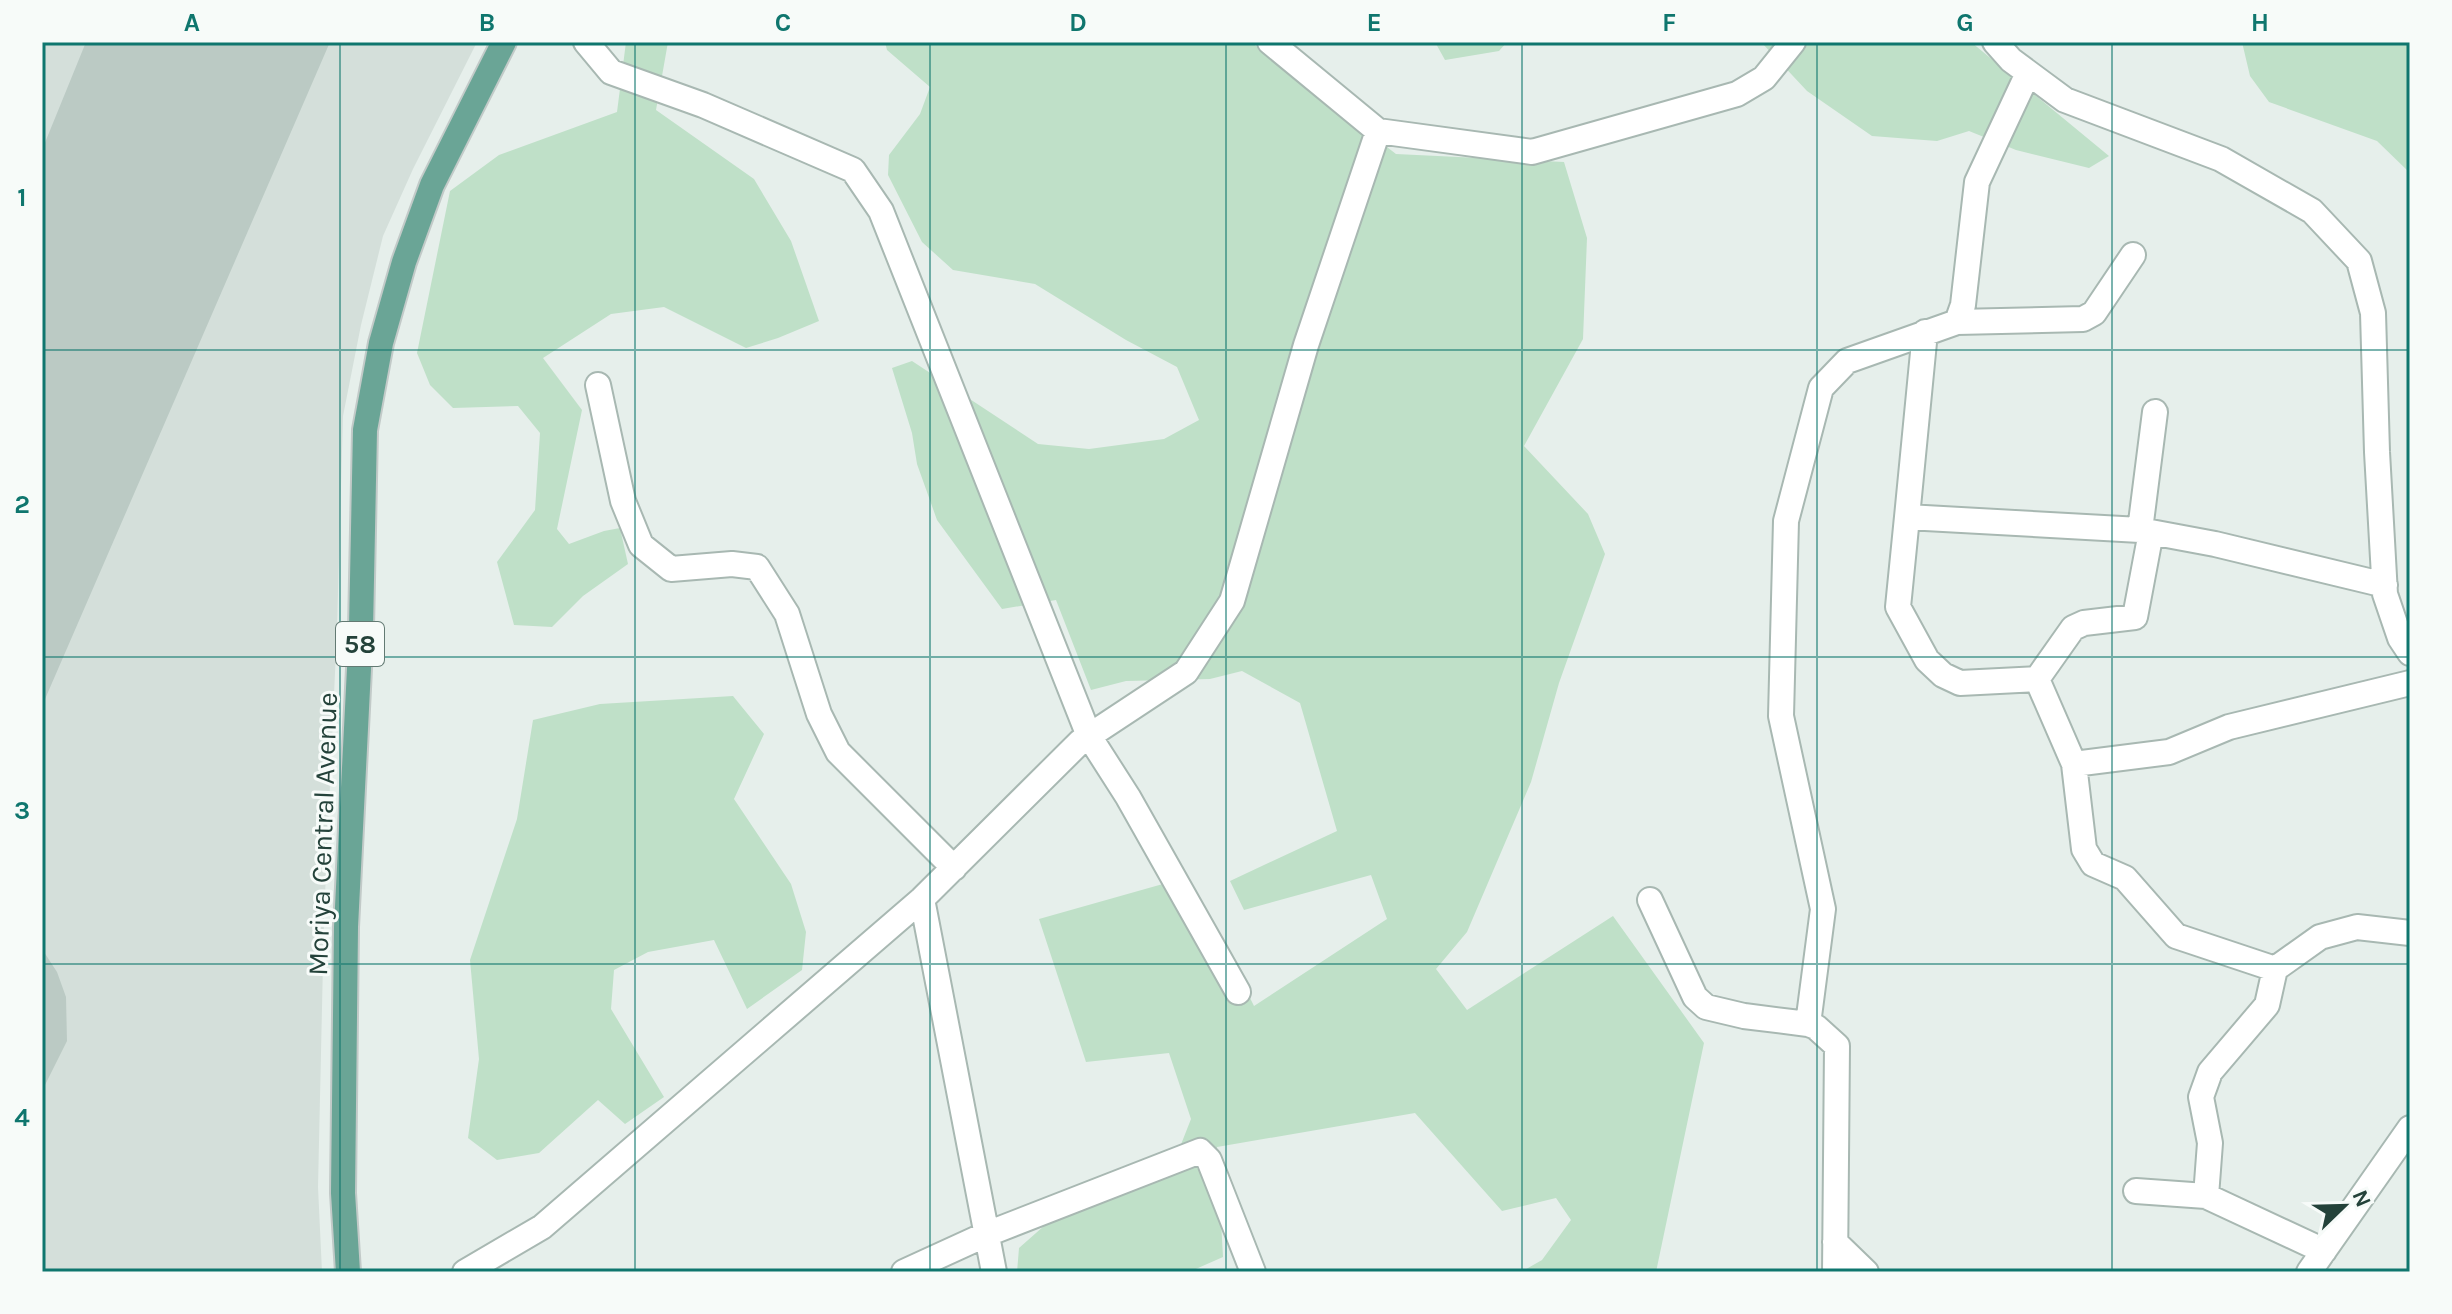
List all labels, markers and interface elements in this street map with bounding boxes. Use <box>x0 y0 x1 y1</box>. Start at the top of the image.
text: A <box>184 7 200 38</box>
text: B <box>479 7 495 38</box>
text: C <box>775 7 791 38</box>
text: D <box>1069 7 1087 38</box>
text: E <box>1366 7 1382 38</box>
text: F <box>1662 7 1676 38</box>
text: G <box>1956 7 1974 38</box>
text: H <box>2251 7 2269 38</box>
text: 1 <box>17 182 27 213</box>
text: 2 <box>14 489 30 520</box>
road number: 58 <box>336 622 384 666</box>
street label: Moriya Central Avenue <box>301 692 344 976</box>
text: 3 <box>14 795 30 826</box>
text: 4 <box>14 1102 30 1133</box>
north arrow <box>2304 1166 2384 1246</box>
text: N <box>2346 1186 2377 1211</box>

